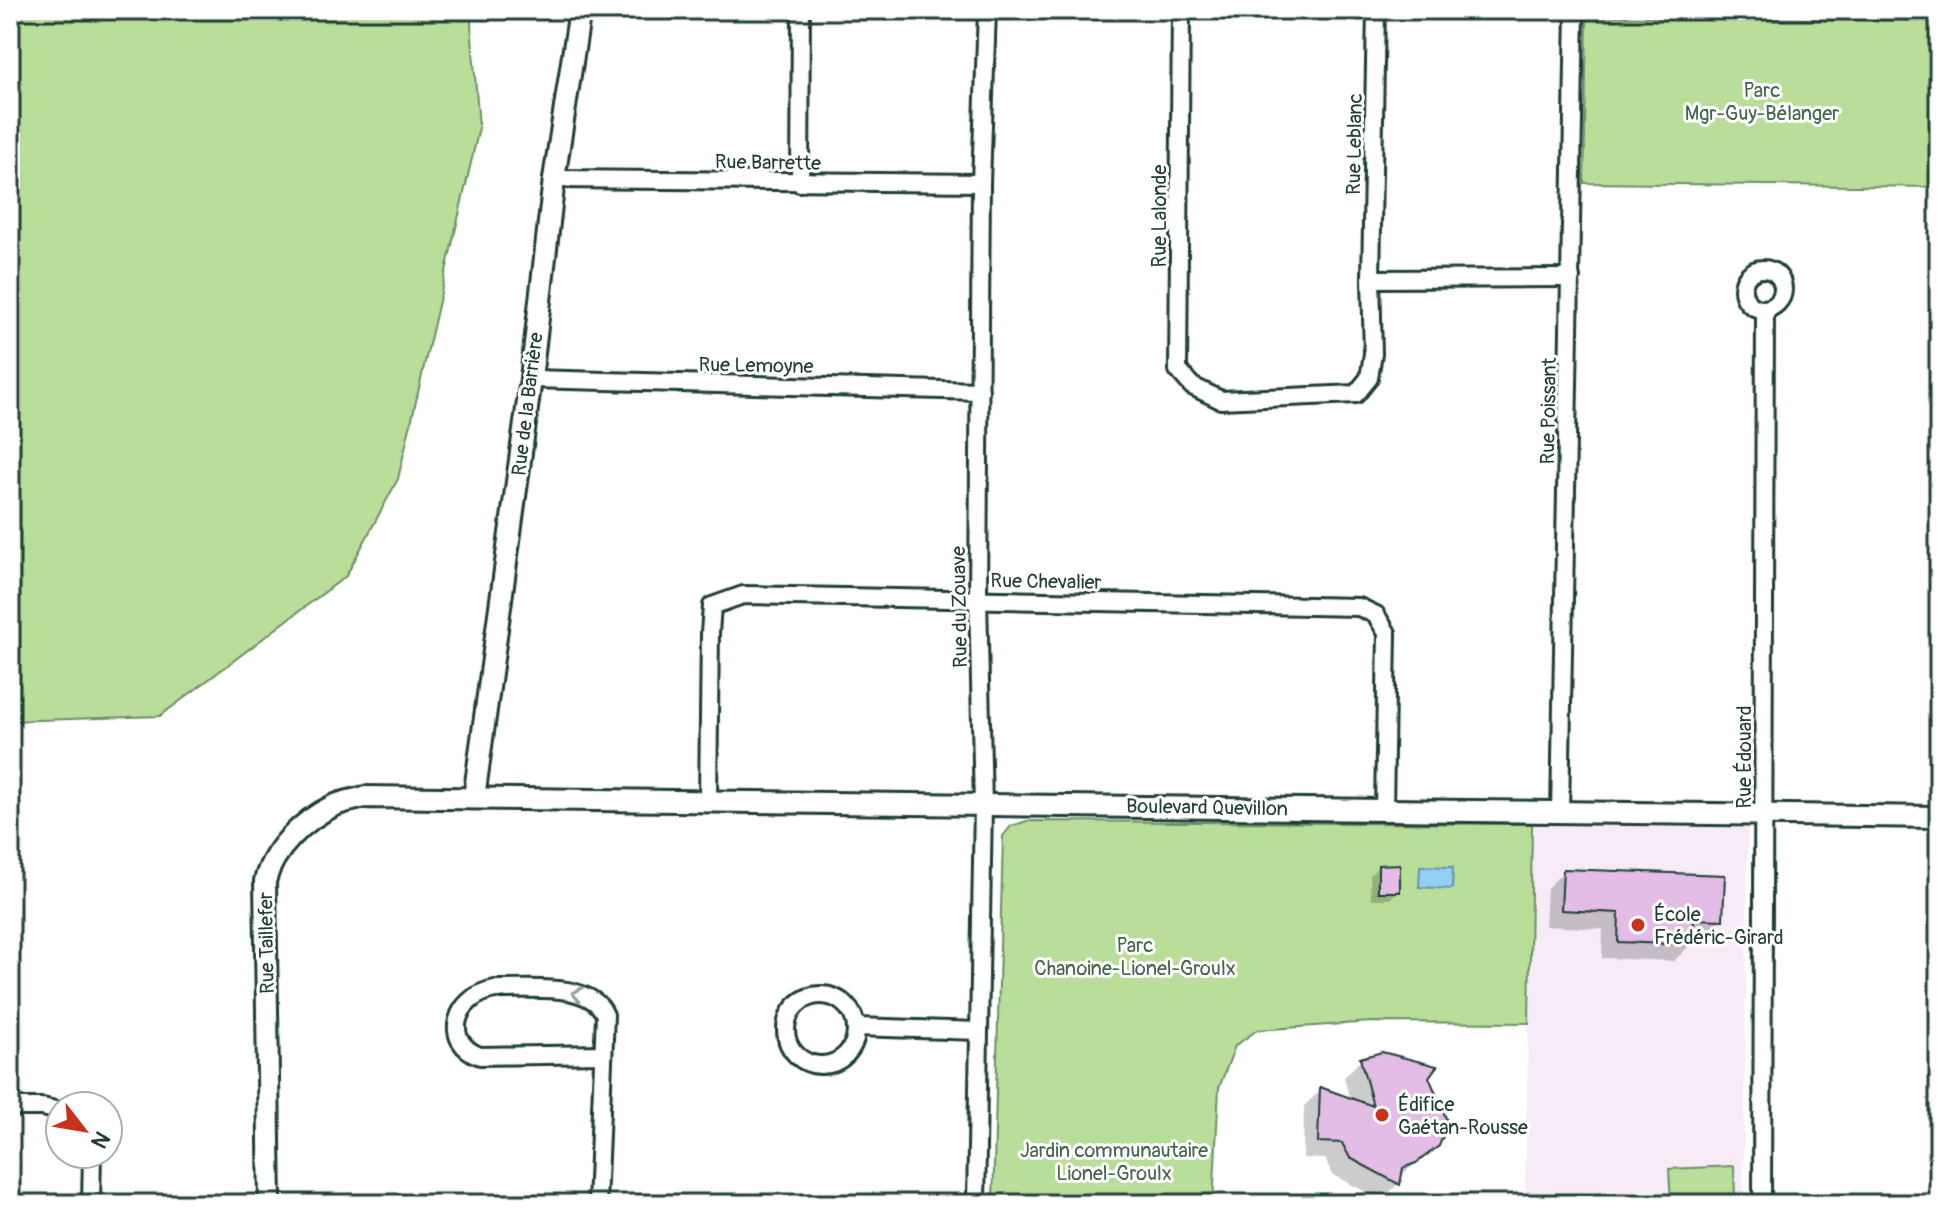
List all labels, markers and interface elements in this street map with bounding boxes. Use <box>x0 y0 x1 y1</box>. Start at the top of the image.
park label: Parc Mgr-Guy-Bélanger <box>1685 78 1839 126</box>
street label: Rue Leblanc <box>1341 93 1368 195</box>
street label: Rue Barrette <box>715 149 821 176</box>
street label: Rue Lalonde <box>1147 164 1172 267</box>
street label: Rue de la Barrière <box>506 331 549 477</box>
street label: Rue Lemoyne <box>698 352 814 379</box>
street label: Rue Poissant <box>1535 356 1562 465</box>
street label: Rue du Zouave <box>946 546 973 668</box>
street label: Rue Chevalier <box>990 568 1102 595</box>
street label: Rue Édouard <box>1732 705 1757 809</box>
street label: Boulevard Quevillon <box>1126 794 1288 821</box>
street label: Rue Taillefer <box>253 892 280 994</box>
place label: École Frédéric-Girard <box>1654 902 1783 950</box>
marker: École Frédéric-Girard <box>1629 916 1647 934</box>
park label: Parc Chanoine-Lionel-Groulx <box>1034 933 1236 981</box>
one-way arrow <box>570 986 584 1003</box>
north arrow <box>44 1090 124 1170</box>
place label: Édifice Gaétan-Rousse <box>1398 1092 1528 1140</box>
marker: Édifice Gaétan-Rousse <box>1373 1106 1391 1124</box>
text: N <box>84 1126 116 1153</box>
park label: Jardin communautaire Lionel-Groulx <box>1020 1138 1208 1186</box>

